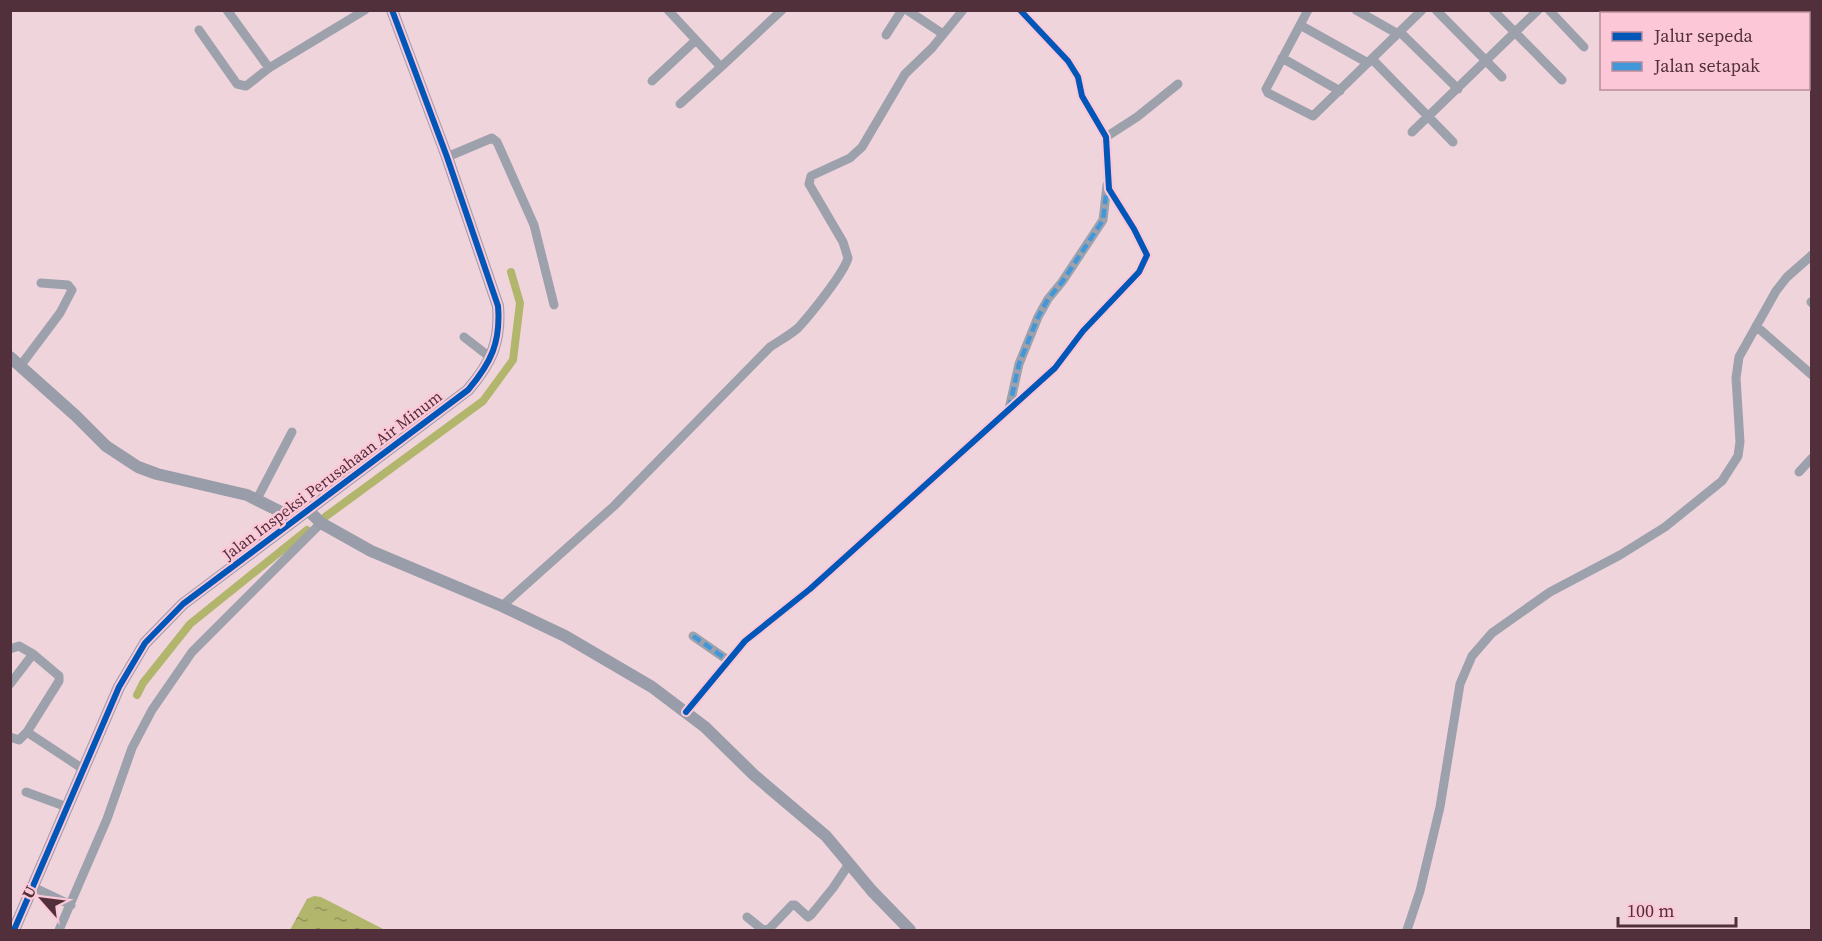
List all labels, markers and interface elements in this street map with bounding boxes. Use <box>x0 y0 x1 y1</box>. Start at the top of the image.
legend <box>1600 12 1810 90</box>
text: Jalur sepeda <box>1653 23 1753 48</box>
text: Jalan setapak <box>1653 53 1760 78</box>
street label: Jalan Inspeksi Perusahaan Air Minum <box>217 385 446 566</box>
north arrow <box>12 869 72 929</box>
text: U <box>16 881 41 902</box>
scale bar <box>1618 890 1736 928</box>
text: 100 m <box>1627 898 1674 923</box>

